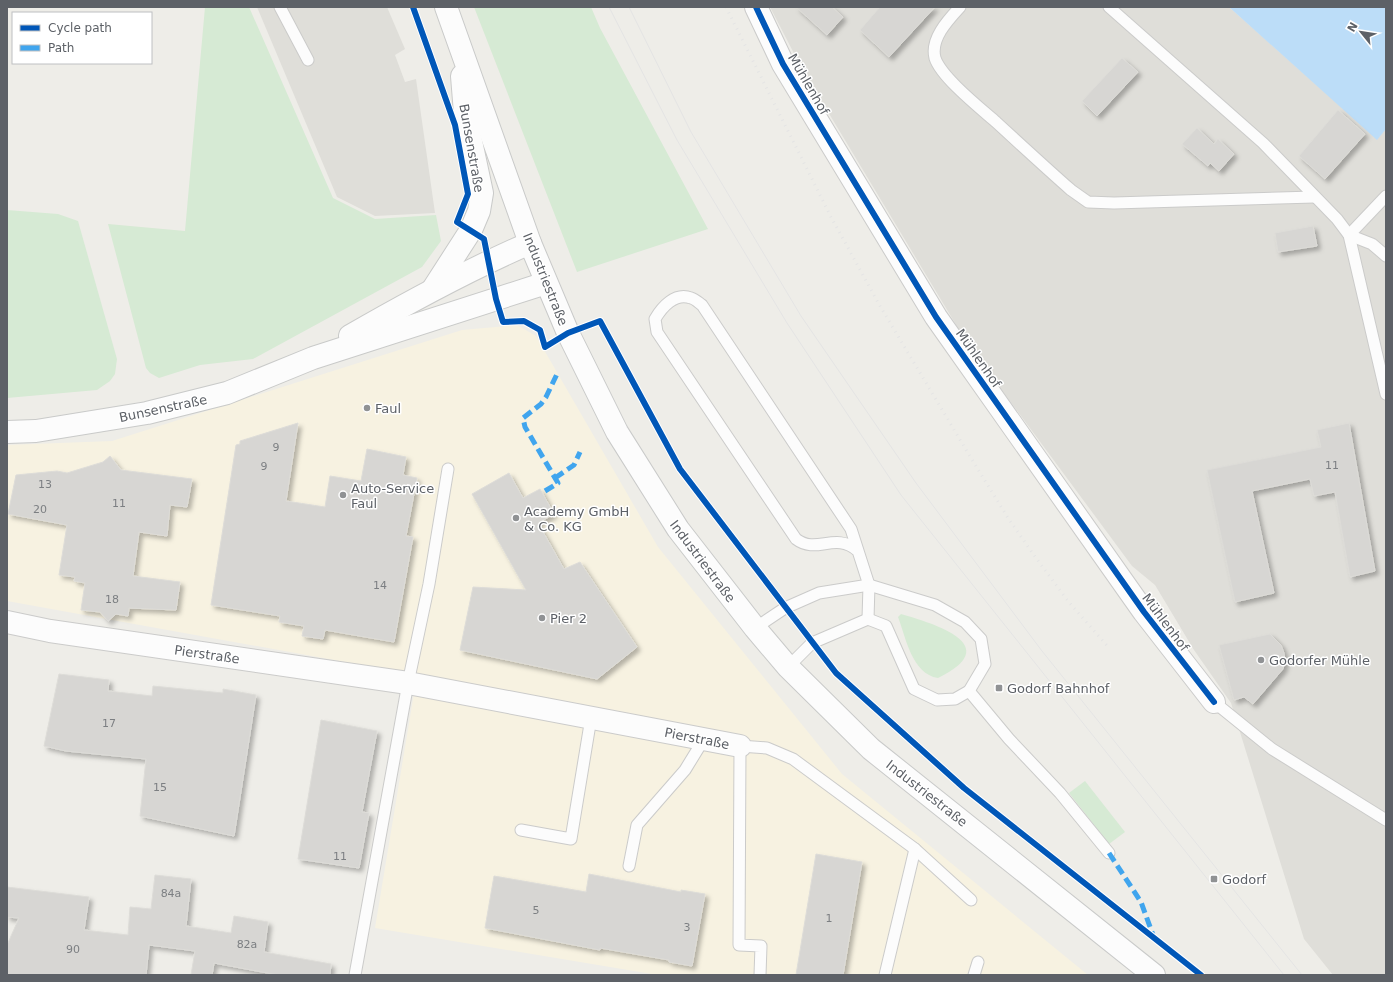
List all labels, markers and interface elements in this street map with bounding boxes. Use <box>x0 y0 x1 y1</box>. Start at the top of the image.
legend <box>12 12 152 64</box>
north arrow <box>1341 12 1381 52</box>
text: N <box>1345 20 1361 34</box>
text: Cycle path <box>48 21 112 35</box>
text: Path <box>48 41 74 55</box>
street label: Mühlenhof <box>785 51 832 118</box>
street label: Bunsenstraße <box>456 103 487 194</box>
street label: Industriestraße <box>520 231 571 328</box>
street label: Mühlenhof <box>953 326 1005 391</box>
street label: Bunsenstraße <box>118 392 209 425</box>
place label: Faul <box>375 401 401 416</box>
marker: Faul <box>362 403 372 413</box>
house number: 9 <box>273 441 280 454</box>
house number: 11 <box>1325 459 1339 472</box>
house number: 9 <box>261 460 268 473</box>
house number: 13 <box>38 478 52 491</box>
place label: Auto-Service Faul <box>351 481 434 511</box>
marker: Auto-Service Faul <box>338 490 348 500</box>
house number: 11 <box>112 497 126 510</box>
house number: 20 <box>33 503 47 516</box>
place label: Academy GmbH & Co. KG <box>524 504 629 534</box>
marker: Academy GmbH & Co. KG <box>511 513 521 523</box>
street label: Industriestraße <box>667 517 738 605</box>
house number: 14 <box>373 579 387 592</box>
street label: Mühlenhof <box>1139 591 1192 654</box>
house number: 18 <box>105 593 119 606</box>
place label: Pier 2 <box>550 611 587 626</box>
marker: Pier 2 <box>537 613 547 623</box>
street label: Pierstraße <box>173 642 241 667</box>
place label: Godorfer Mühle <box>1269 653 1370 668</box>
marker: Godorfer Mühle <box>1256 655 1266 665</box>
place label: Godorf Bahnhof <box>1007 681 1110 696</box>
marker: Godorf Bahnhof <box>994 683 1004 693</box>
house number: 17 <box>102 717 116 730</box>
street label: Pierstraße <box>663 725 731 752</box>
street label: Industriestraße <box>883 757 970 830</box>
house number: 15 <box>153 781 167 794</box>
house number: 11 <box>333 850 347 863</box>
place label: Godorf <box>1222 872 1267 887</box>
marker: Godorf <box>1209 874 1219 884</box>
house number: 84a <box>161 887 181 900</box>
house number: 5 <box>533 904 540 917</box>
house number: 1 <box>826 912 833 925</box>
house number: 3 <box>684 921 691 934</box>
house number: 82a <box>237 938 257 951</box>
house number: 90 <box>66 943 80 956</box>

